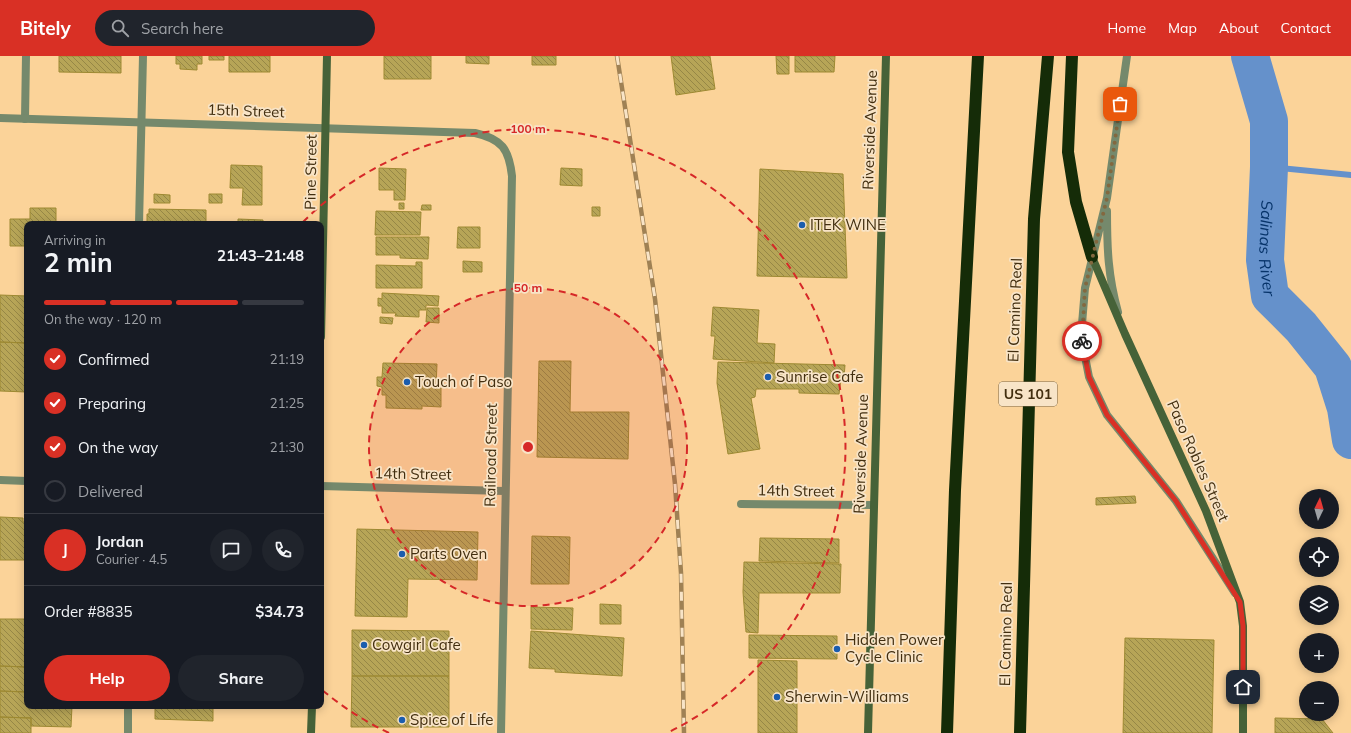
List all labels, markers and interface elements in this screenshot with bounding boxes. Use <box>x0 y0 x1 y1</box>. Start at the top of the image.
search box <box>95 10 375 46</box>
text: Bitely <box>20 16 71 40</box>
icon: search <box>109 17 131 39</box>
text: Search here <box>141 19 223 38</box>
text: Home <box>1107 19 1146 37</box>
text: Map <box>1168 19 1197 37</box>
text: About <box>1219 19 1259 37</box>
text: Contact <box>1281 19 1331 37</box>
street label: Riverside Avenue <box>858 70 881 190</box>
pin <box>1103 87 1137 121</box>
icon: bag <box>1109 93 1131 115</box>
street label: 15th Street <box>207 100 285 121</box>
text: 100 m <box>510 121 546 136</box>
street label: Pine Street <box>300 134 321 210</box>
water label: Salinas River <box>1255 200 1280 298</box>
place label: ITEK WINE <box>810 215 886 234</box>
marker: ITEK WINE <box>797 220 807 230</box>
text: Arriving in <box>44 232 106 248</box>
text: 2 min <box>44 246 113 279</box>
text: 21:43–21:48 <box>217 246 304 265</box>
street label: El Camino Real <box>1003 258 1026 362</box>
text: 50 m <box>514 280 542 295</box>
text: On the way · 120 m <box>44 311 161 327</box>
courier <box>1062 321 1102 361</box>
icon: bike <box>1071 330 1093 352</box>
icon: check <box>44 348 66 370</box>
text: Confirmed <box>78 350 149 369</box>
text: 21:19 <box>270 351 304 367</box>
place label: Sunrise Cafe <box>776 367 863 386</box>
place label: Touch of Paso <box>415 372 512 391</box>
marker: Sunrise Cafe <box>763 372 773 382</box>
marker: Touch of Paso <box>402 377 412 387</box>
road number: US 101 <box>999 382 1057 406</box>
icon: check <box>44 392 66 414</box>
text: Preparing <box>78 394 146 413</box>
street label: Riverside Avenue <box>849 394 872 514</box>
text: 21:25 <box>270 395 304 411</box>
street label: Paso Robles Street <box>1163 397 1234 524</box>
street label: Railroad Street <box>480 403 501 507</box>
icon: check <box>44 436 66 458</box>
text: On the way <box>78 438 158 457</box>
text: 21:30 <box>270 439 304 455</box>
centre of rings <box>521 440 535 454</box>
street label: 14th Street <box>374 463 452 484</box>
street label: 14th Street <box>757 480 835 501</box>
text: Delivered <box>78 482 143 501</box>
north arrow <box>1299 489 1339 529</box>
map controls <box>1299 489 1339 721</box>
button: chat <box>210 529 252 571</box>
button: phone <box>262 529 304 571</box>
text: Jordan <box>96 532 144 551</box>
button: locate <box>1299 537 1339 577</box>
text: J <box>62 540 68 559</box>
place label: Parts Oven <box>410 544 487 563</box>
marker: Parts Oven <box>397 549 407 559</box>
text: Courier · 4.5 <box>96 551 167 567</box>
street label: El Camino Real <box>995 582 1016 686</box>
button: layers <box>1299 585 1339 625</box>
text: Order #8835 <box>44 602 132 621</box>
text: $34.73 <box>255 602 304 621</box>
place label: Hidden Power Cycle Clinic <box>845 630 944 666</box>
button: + <box>1299 633 1339 673</box>
place label: Cowgirl Cafe <box>372 635 461 654</box>
marker: Cowgirl Cafe <box>359 640 369 650</box>
marker: Hidden Power Cycle Clinic <box>832 644 842 654</box>
button: Help <box>44 655 170 701</box>
button: Share <box>178 655 304 701</box>
pin <box>1226 670 1260 704</box>
icon: home <box>1232 676 1254 698</box>
button: − <box>1299 681 1339 721</box>
place label: Sherwin-Williams <box>785 687 909 706</box>
marker: Sherwin-Williams <box>772 692 782 702</box>
place label: Spice of Life <box>410 710 494 729</box>
marker: Spice of Life <box>397 715 407 725</box>

